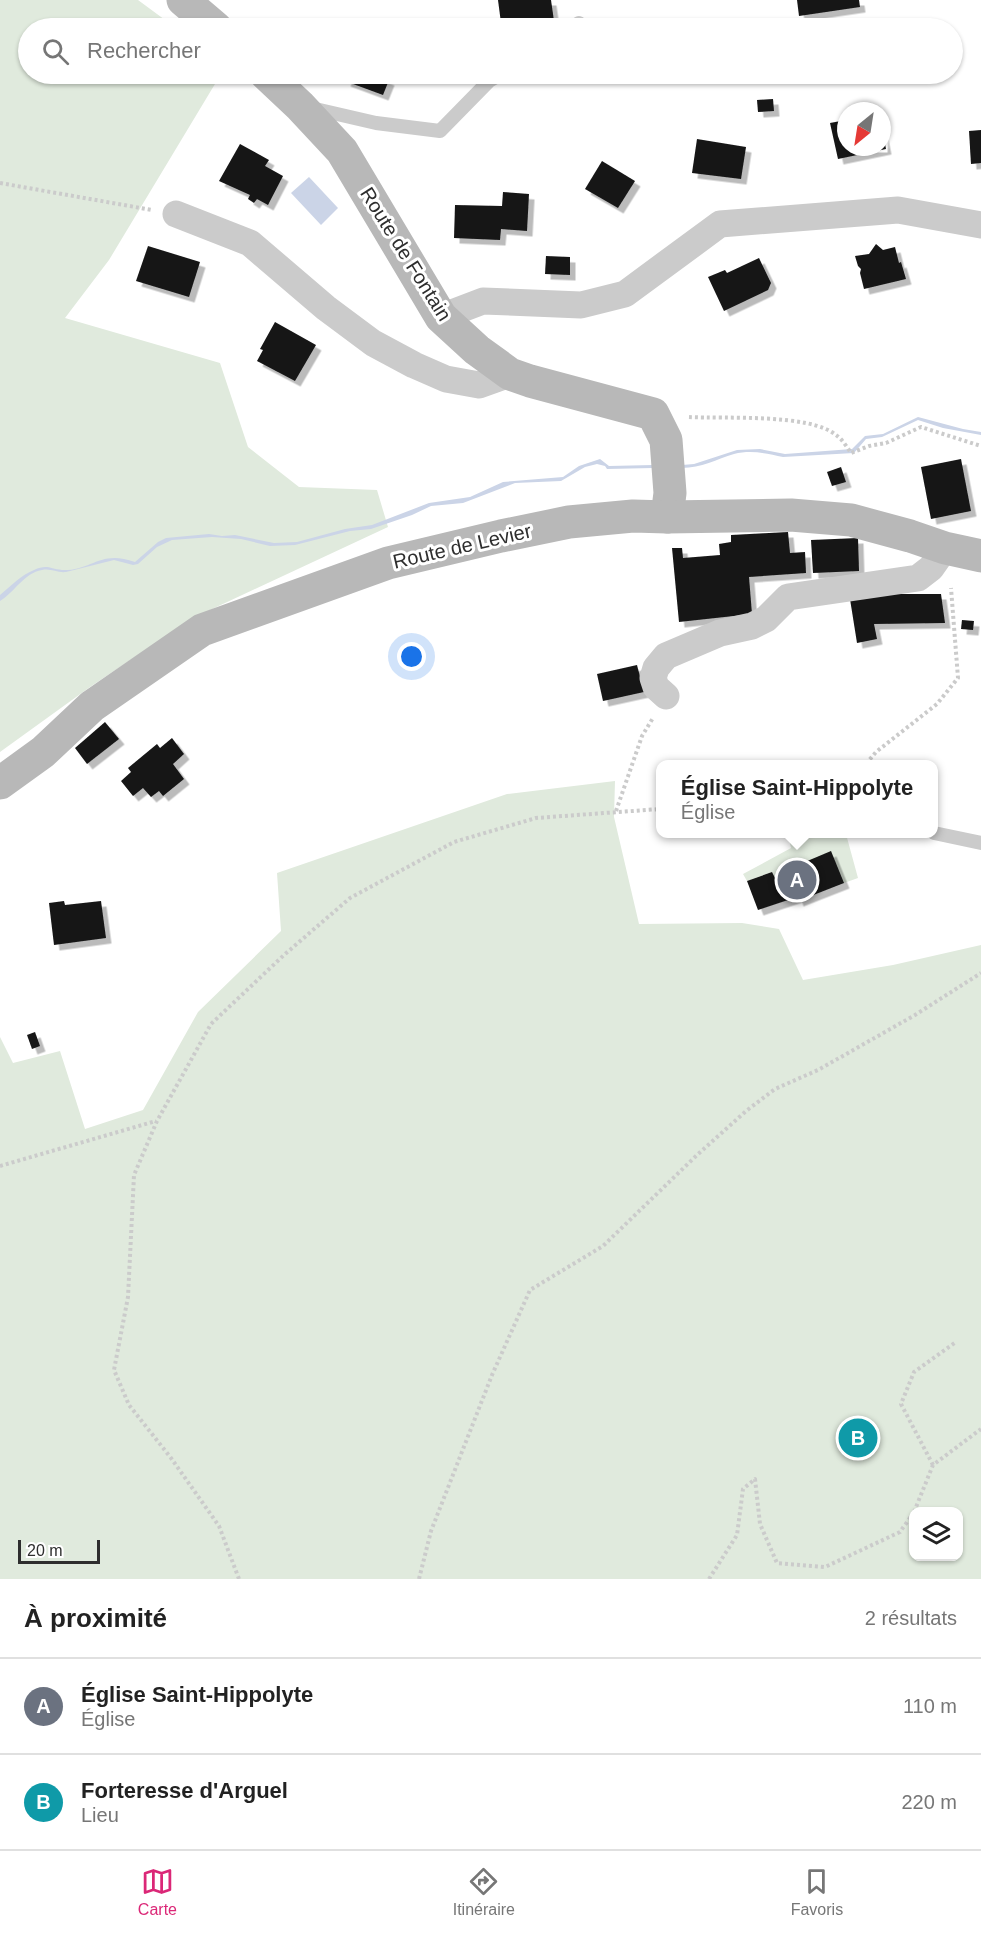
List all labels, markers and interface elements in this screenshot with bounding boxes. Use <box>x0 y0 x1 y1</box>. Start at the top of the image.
search box <box>18 18 963 84</box>
icon: search <box>39 35 72 68</box>
text: Rechercher <box>87 38 201 63</box>
north arrow <box>837 102 891 156</box>
street label: Route de Fontain <box>356 183 456 325</box>
street label: Route de Levier <box>391 519 534 573</box>
your location <box>397 642 426 671</box>
popup <box>656 760 938 838</box>
text: Église Saint-Hippolyte <box>681 775 913 800</box>
text: Église <box>681 801 735 823</box>
pin: A <box>778 858 816 902</box>
pin: B <box>838 1416 878 1460</box>
map controls <box>909 1507 963 1561</box>
button: layers <box>909 1507 963 1561</box>
scale bar <box>18 1537 100 1564</box>
text: 20 m <box>27 1542 63 1559</box>
text: À proximité <box>24 1603 167 1633</box>
text: 2 résultats <box>865 1607 957 1629</box>
text: Église Saint-Hippolyte <box>81 1682 313 1707</box>
text: A <box>36 1695 51 1717</box>
text: 110 m <box>903 1695 957 1717</box>
text: Église <box>81 1708 135 1730</box>
text: Forteresse d'Arguel <box>81 1778 288 1803</box>
text: B <box>36 1791 51 1813</box>
text: 220 m <box>901 1791 957 1813</box>
text: Lieu <box>81 1804 119 1826</box>
tab: Carte <box>138 1865 177 1919</box>
tab: Itinéraire <box>453 1865 515 1919</box>
tab: Favoris <box>791 1865 843 1919</box>

